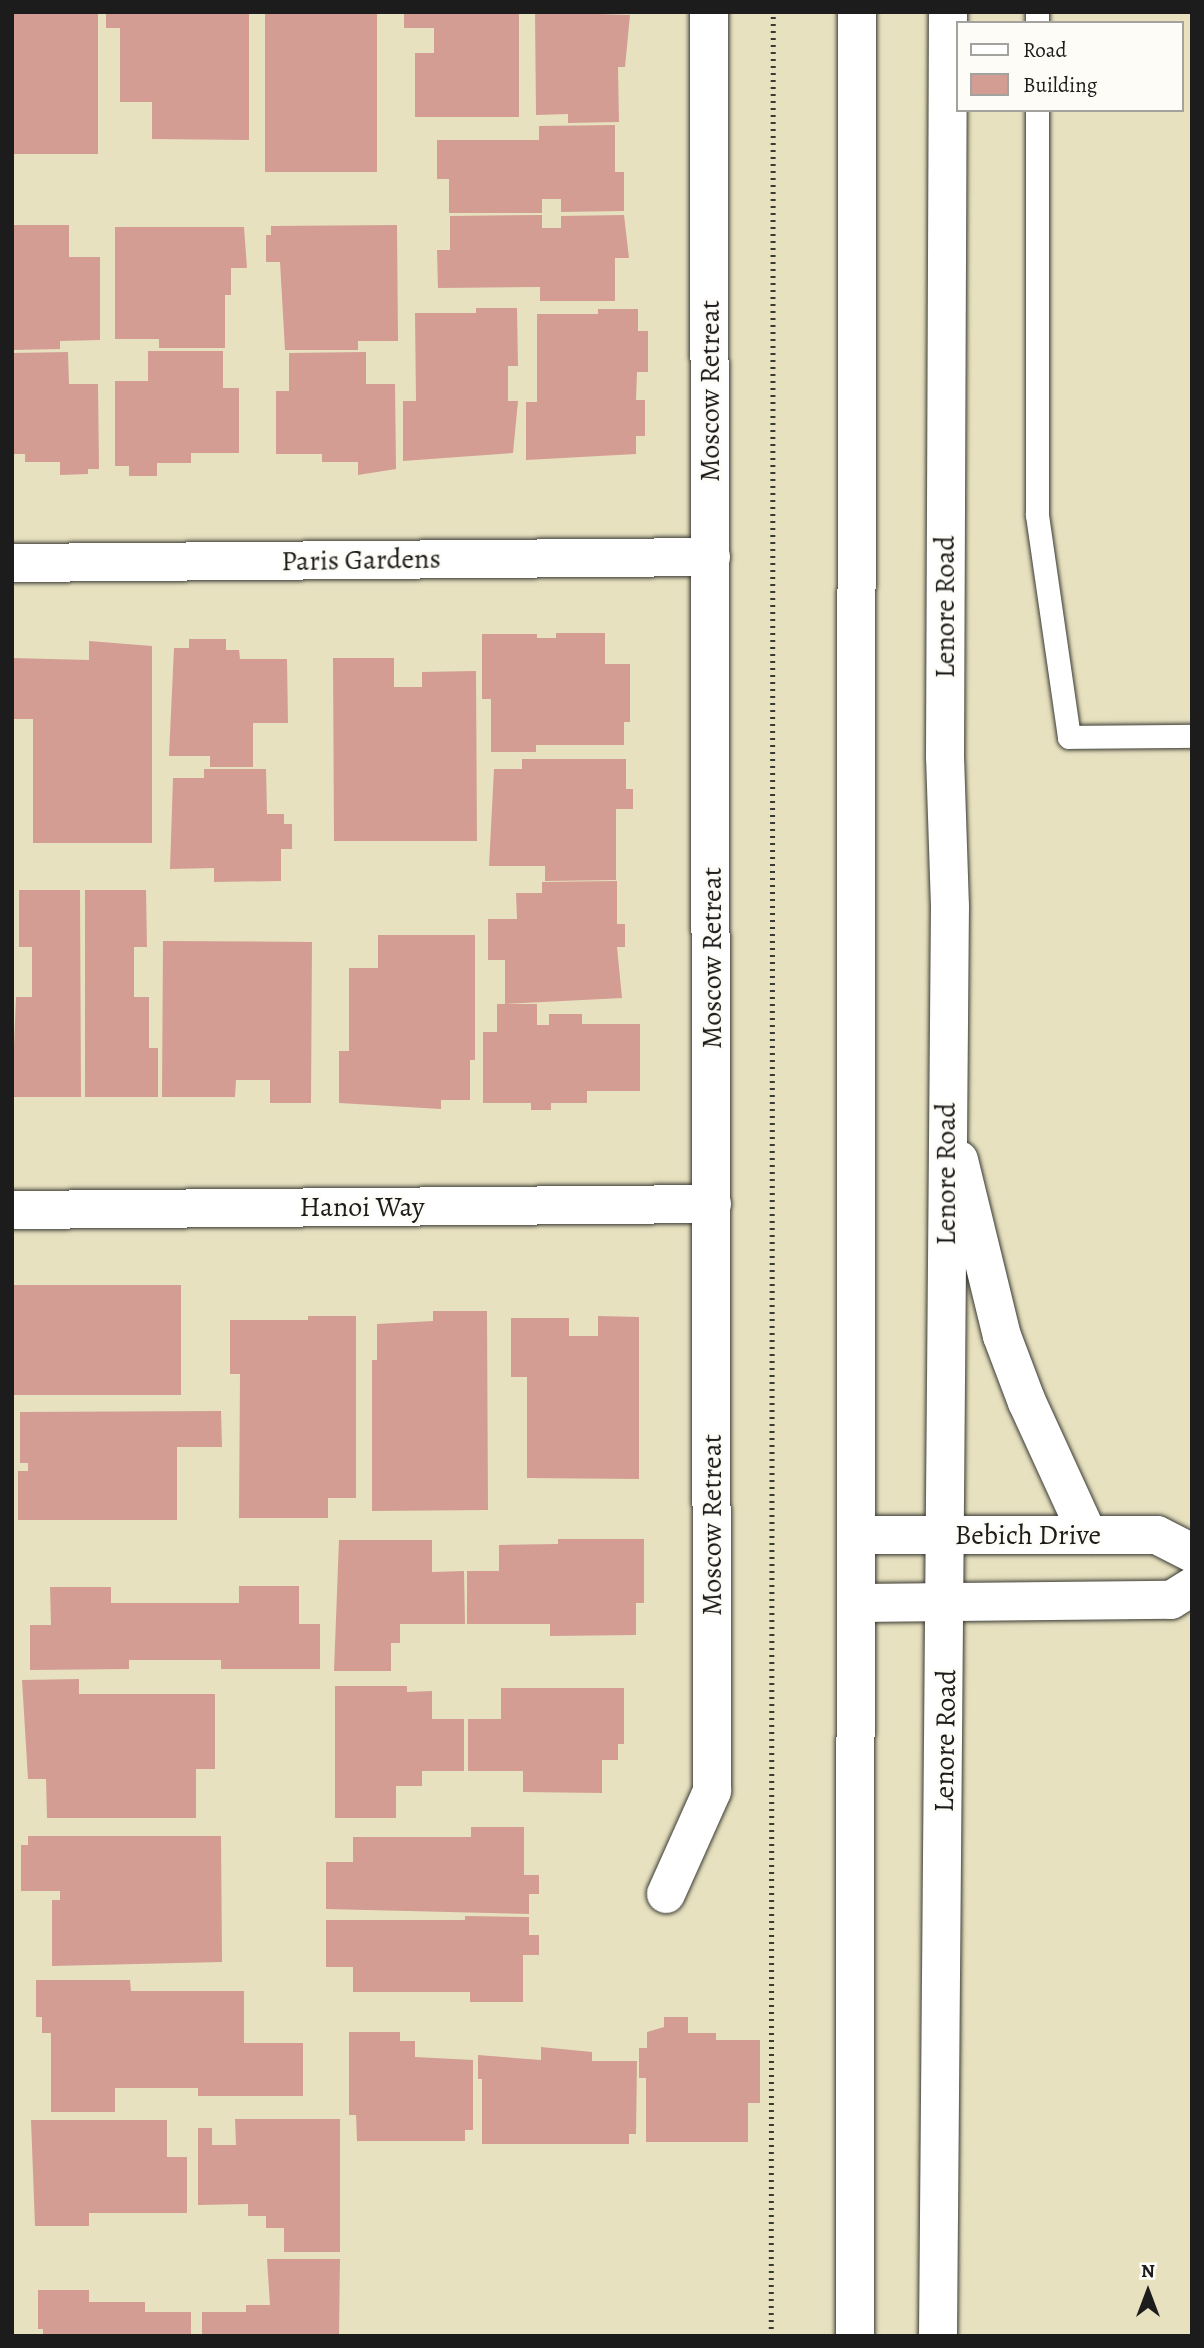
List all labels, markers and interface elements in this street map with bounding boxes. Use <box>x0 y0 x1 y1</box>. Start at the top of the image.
legend <box>956 21 1183 112</box>
text: Road <box>1023 36 1067 64</box>
text: Building <box>1023 71 1097 99</box>
street label: Moscow Retreat <box>693 300 727 482</box>
street label: Lenore Road <box>928 536 962 678</box>
street label: Paris Gardens <box>281 542 441 578</box>
street label: Moscow Retreat <box>695 867 729 1049</box>
street label: Lenore Road <box>929 1103 963 1245</box>
street label: Hanoi Way <box>299 1190 425 1224</box>
street label: Moscow Retreat <box>695 1434 729 1616</box>
street label: Bebich Drive <box>955 1518 1101 1552</box>
street label: Lenore Road <box>927 1669 963 1813</box>
north arrow <box>1113 2257 1183 2327</box>
text: N <box>1141 2258 1155 2284</box>

